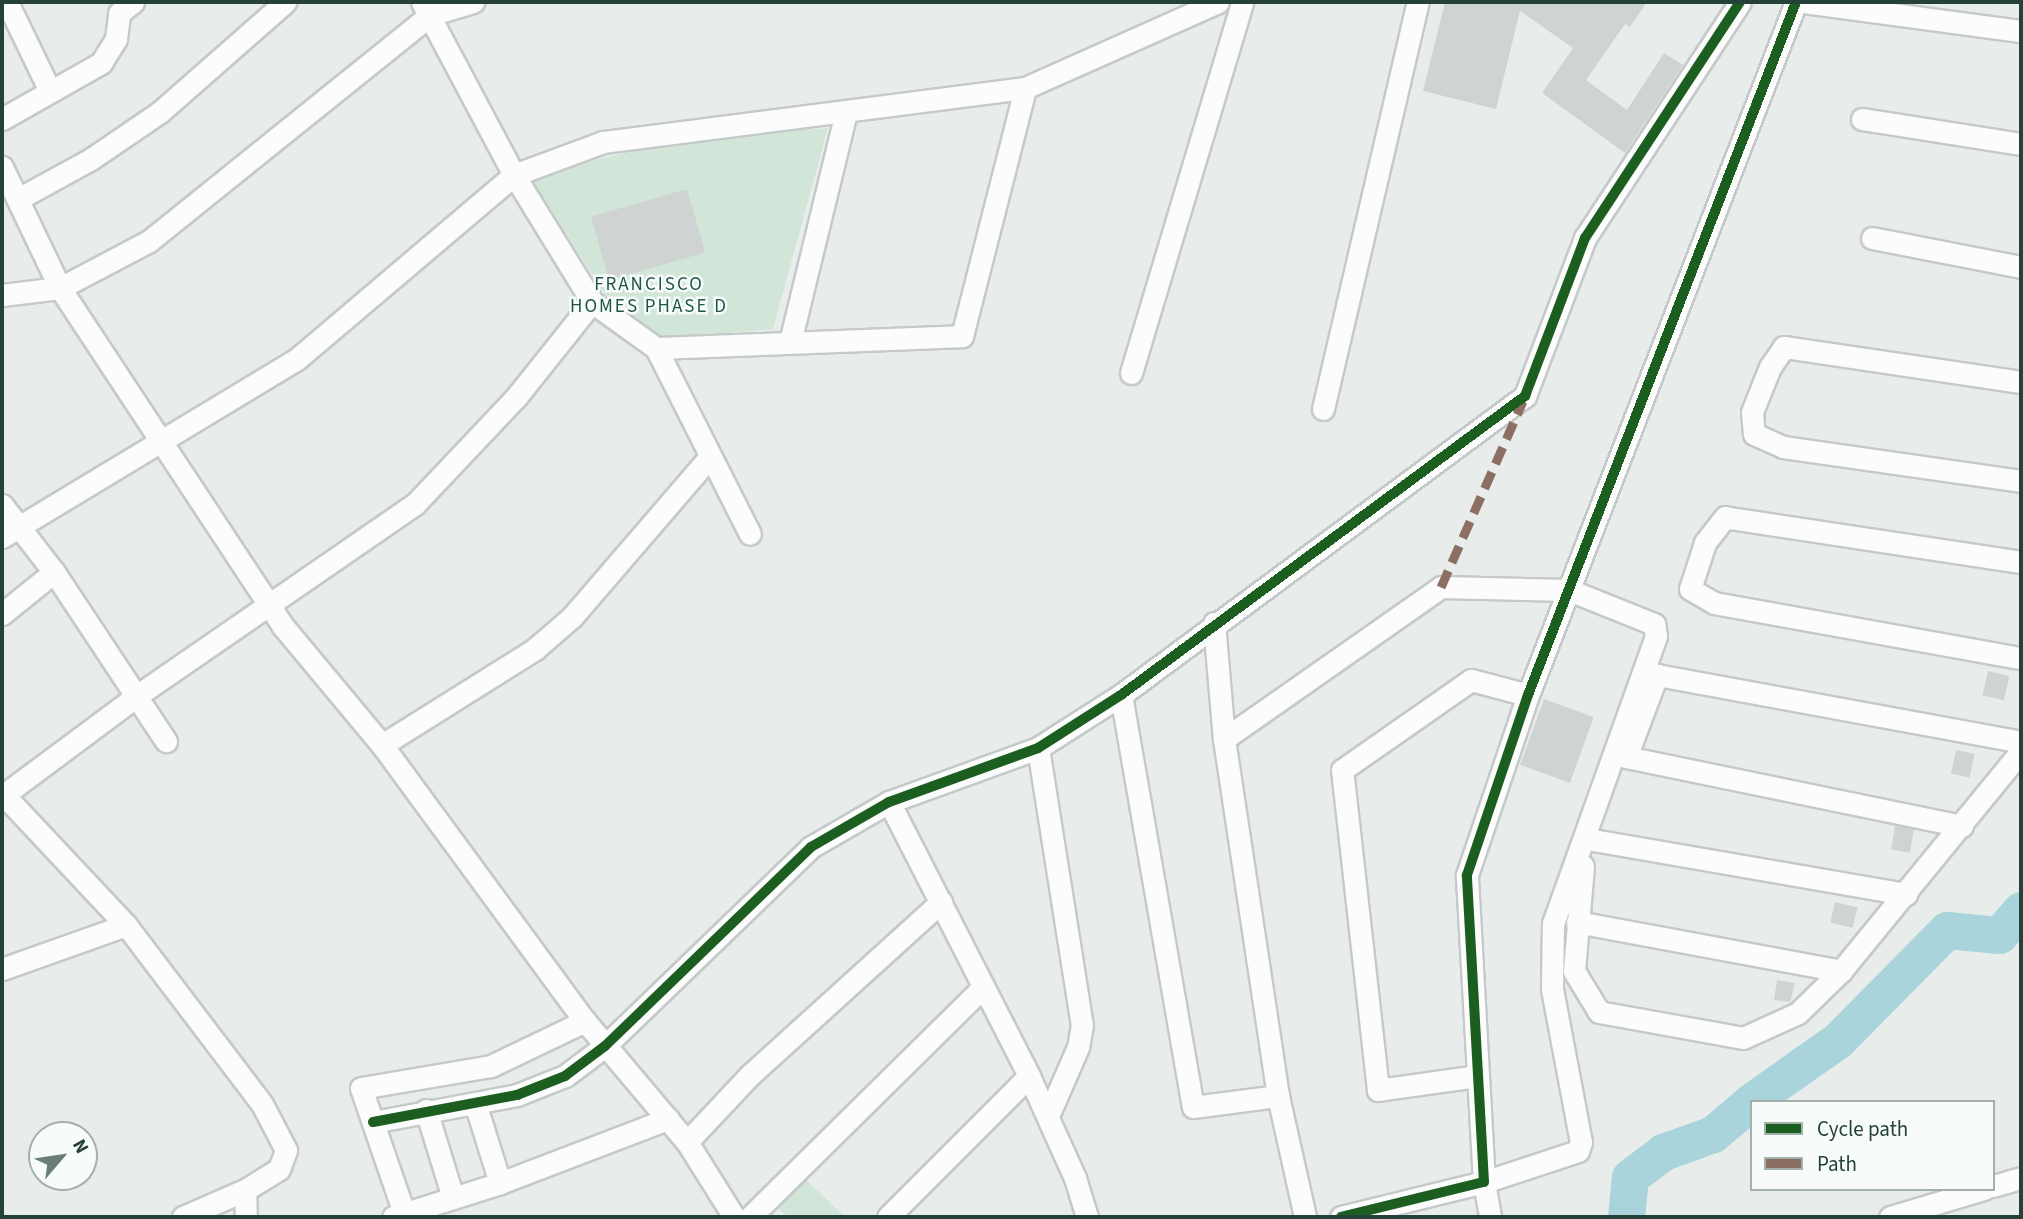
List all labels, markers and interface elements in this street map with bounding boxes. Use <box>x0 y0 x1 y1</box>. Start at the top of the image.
district label: FRANCISCO HOMES PHASE D <box>572 274 726 318</box>
legend <box>1750 1100 1995 1191</box>
text: Cycle path <box>1817 1114 1908 1144</box>
north arrow <box>28 1121 98 1191</box>
text: N <box>65 1134 95 1159</box>
text: Path <box>1817 1149 1857 1179</box>

